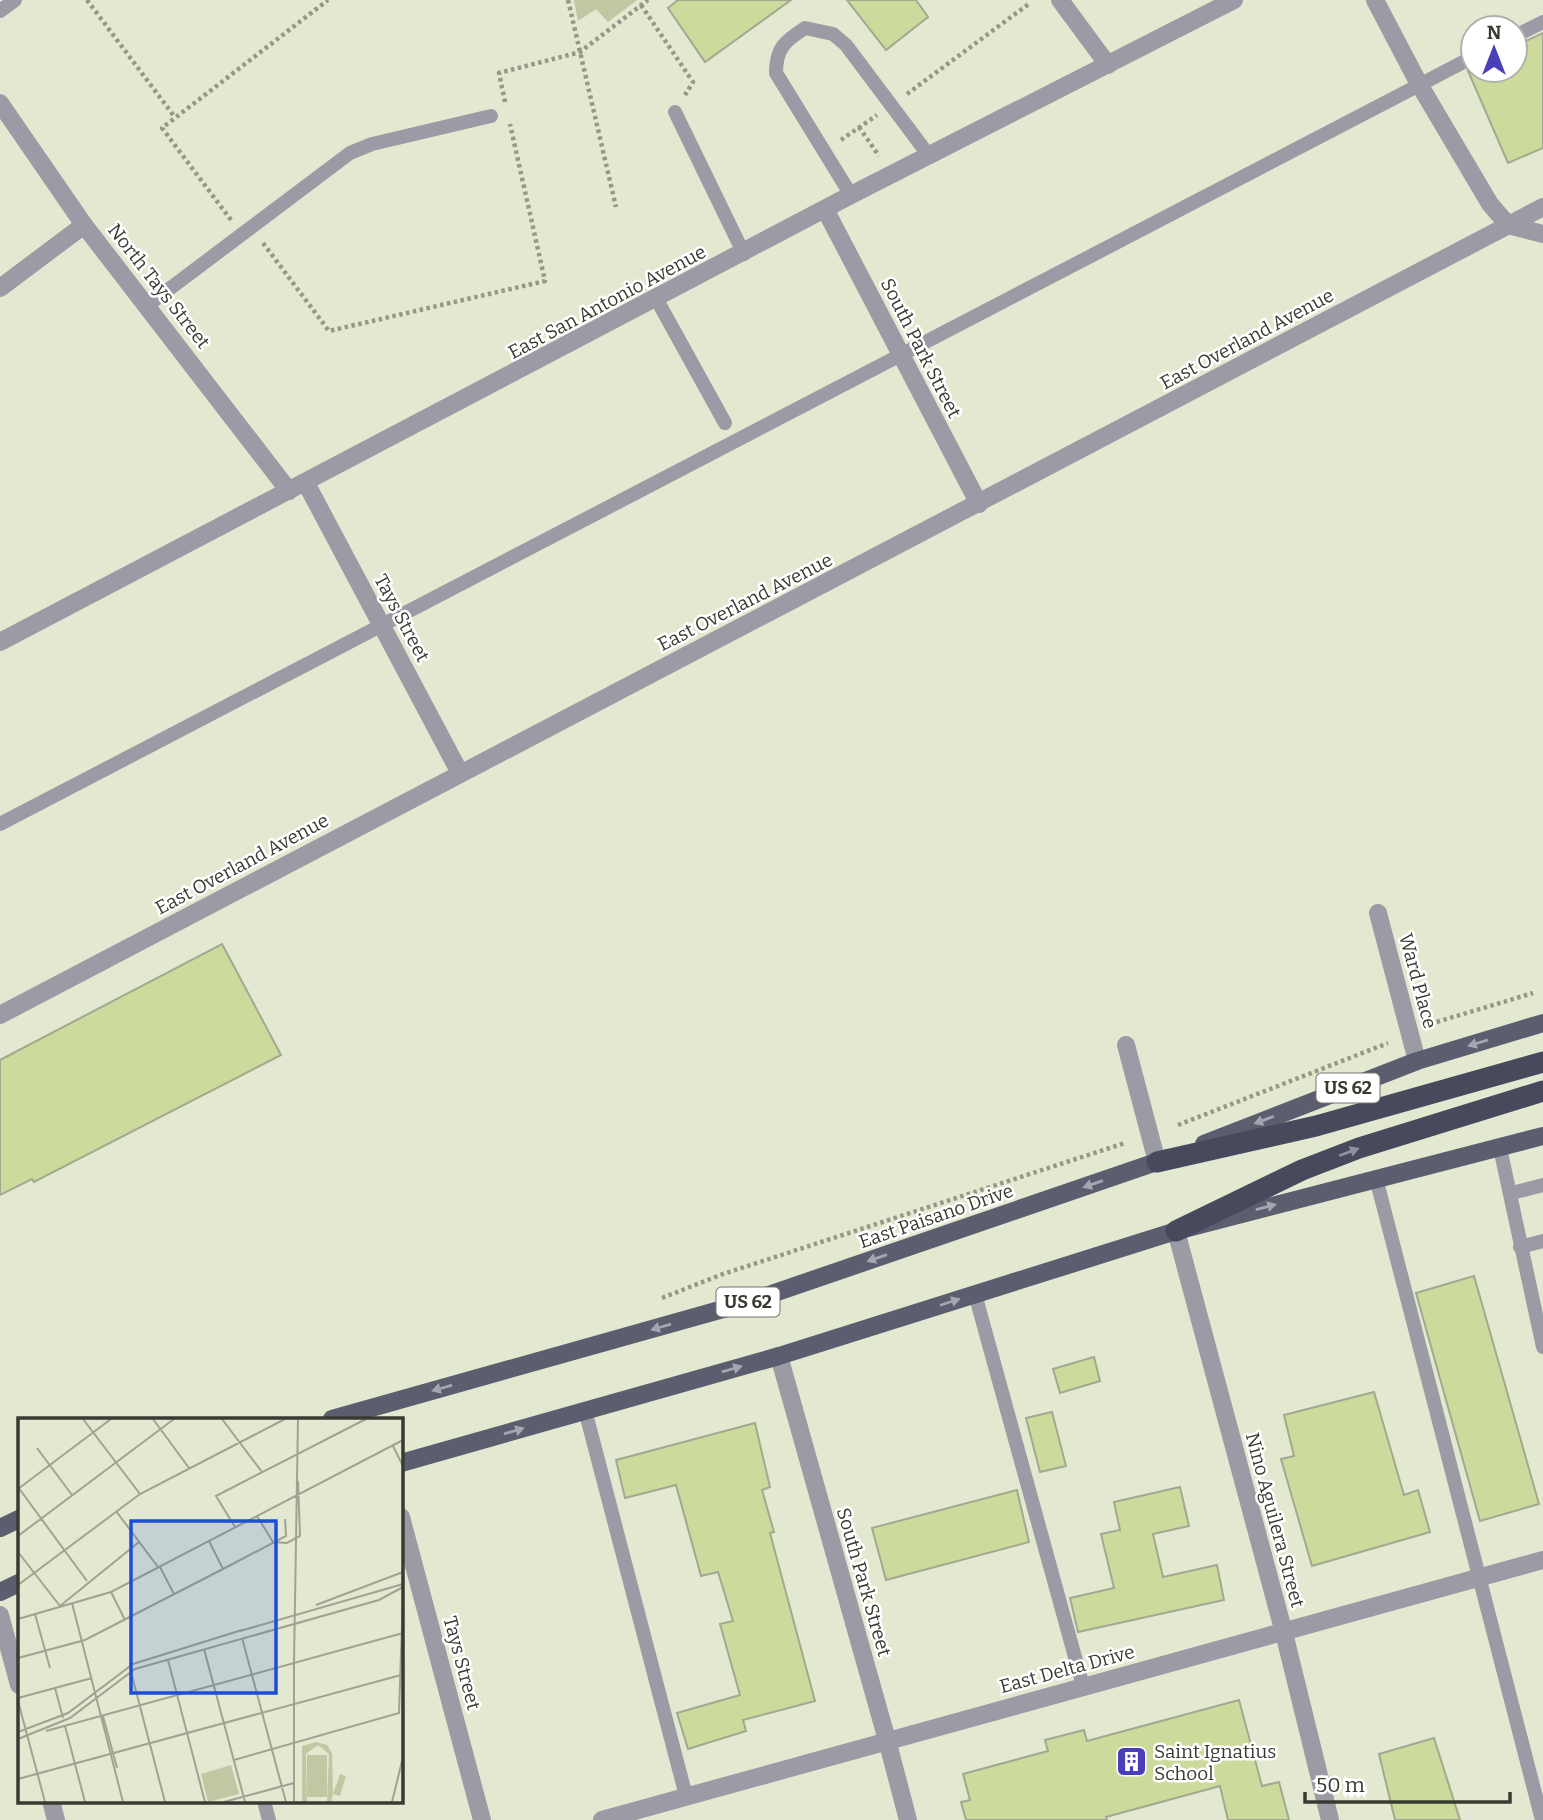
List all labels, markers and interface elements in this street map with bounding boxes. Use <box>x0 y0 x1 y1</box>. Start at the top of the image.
north arrow <box>1459 14 1529 84</box>
text: N <box>1487 21 1502 44</box>
street label: North Tays Street <box>103 219 215 353</box>
street label: East San Antonio Avenue <box>504 240 710 364</box>
street label: South Park Street <box>876 274 966 422</box>
street label: East Overland Avenue <box>1156 284 1338 394</box>
street label: East Overland Avenue <box>654 548 836 656</box>
street label: Tays Street <box>369 570 435 666</box>
street label: East Overland Avenue <box>151 809 333 919</box>
street label: Ward Place <box>1394 931 1442 1031</box>
one-way arrow <box>1467 1038 1488 1048</box>
road number: US 62 <box>1316 1073 1380 1102</box>
one-way arrow <box>1254 1115 1275 1126</box>
one-way arrow <box>1339 1146 1360 1157</box>
street label: East Paisano Drive <box>856 1179 1016 1253</box>
one-way arrow <box>1082 1179 1103 1190</box>
one-way arrow <box>1255 1201 1277 1212</box>
one-way arrow <box>867 1253 888 1264</box>
road number: US 62 <box>716 1288 780 1316</box>
one-way arrow <box>940 1296 961 1306</box>
one-way arrow <box>650 1322 672 1333</box>
one-way arrow <box>722 1363 743 1373</box>
one-way arrow <box>431 1384 452 1394</box>
inset map <box>18 1418 402 1802</box>
one-way arrow <box>503 1425 524 1435</box>
street label: Nino Aguilera Street <box>1241 1430 1309 1610</box>
street label: South Park Street <box>832 1505 896 1659</box>
street label: Tays Street <box>438 1614 486 1712</box>
street label: East Delta Drive <box>997 1640 1137 1698</box>
place label: Saint Ignatius School <box>1154 1740 1276 1785</box>
building icon: Saint Ignatius School <box>1114 1745 1148 1779</box>
scale bar <box>1305 1760 1510 1804</box>
text: 50 m <box>1316 1772 1365 1798</box>

